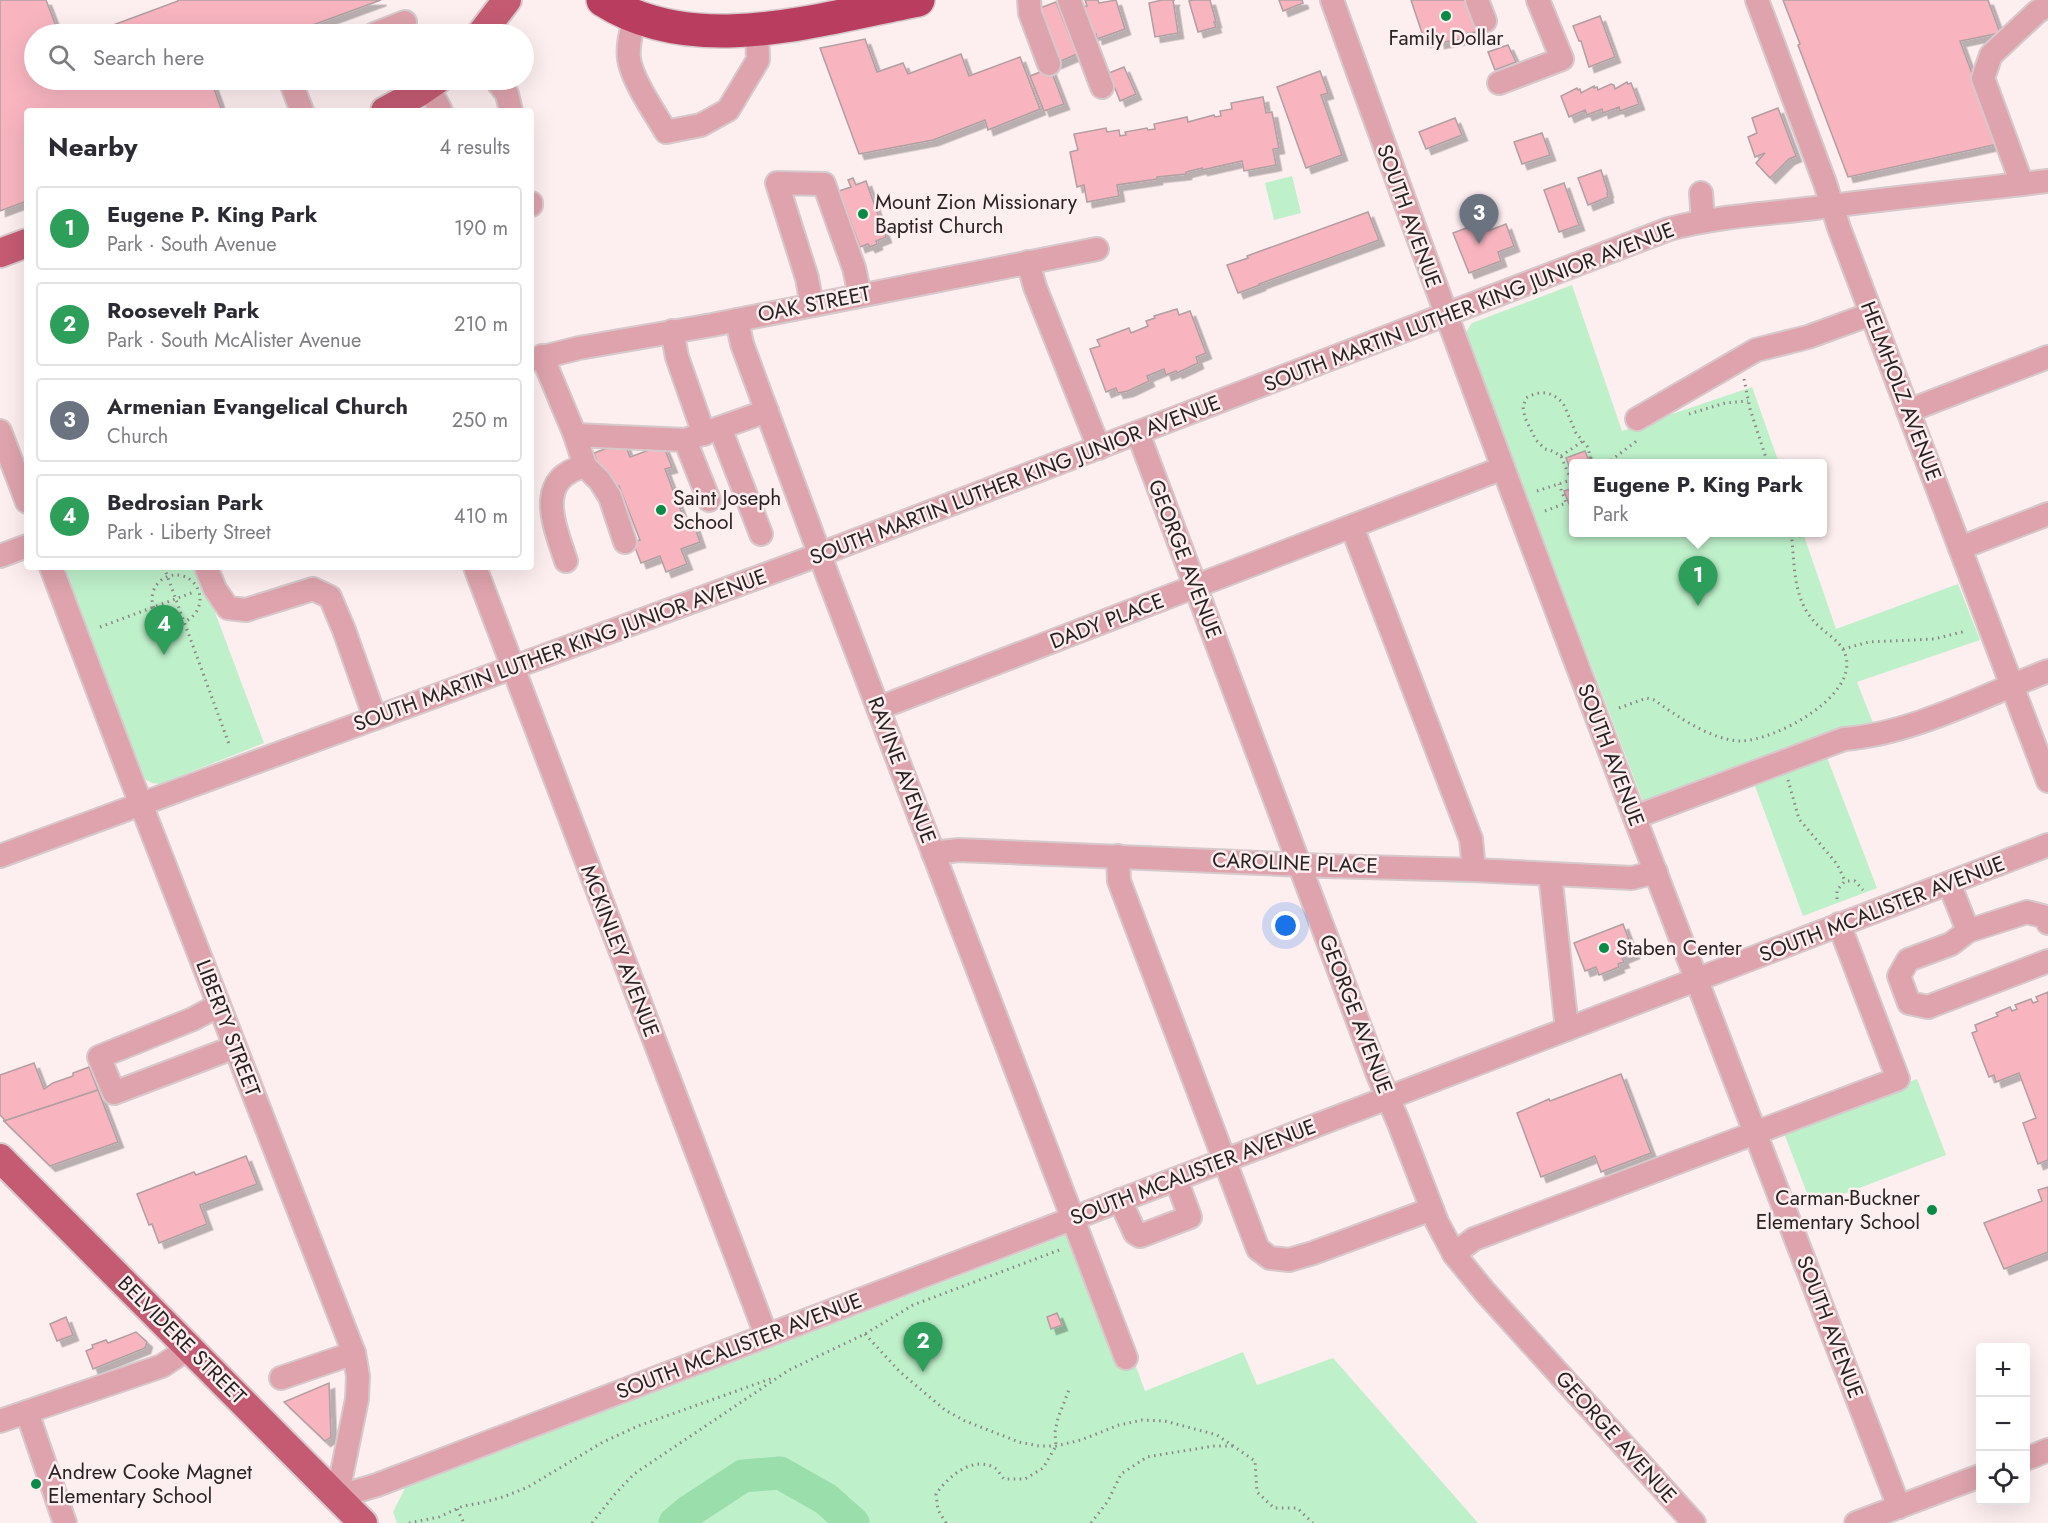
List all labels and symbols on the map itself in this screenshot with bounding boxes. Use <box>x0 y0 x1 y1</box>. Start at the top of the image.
marker: Family Dollar <box>1439 9 1453 23</box>
place label: Family Dollar <box>1389 23 1504 53</box>
street label: SOUTH AVENUE <box>1369 140 1449 292</box>
place label: Mount Zion Missionary Baptist Church <box>875 187 1078 241</box>
pin: 3 <box>1460 194 1498 244</box>
marker: Mount Zion Missionary Baptist Church <box>856 207 870 221</box>
street label: SOUTH MARTIN LUTHER KING JUNIOR AVENUE <box>1259 215 1679 399</box>
street label: OAK STREET <box>755 278 873 330</box>
street label: HELMHOLZ AVENUE <box>1853 297 1949 485</box>
street label: SOUTH MARTIN LUTHER KING JUNIOR AVENUE <box>805 388 1225 572</box>
street label: GEORGE AVENUE <box>1141 475 1229 643</box>
place label: Saint Joseph School <box>673 483 781 537</box>
marker: Saint Joseph School <box>654 503 668 517</box>
pin: 1 <box>1678 556 1718 606</box>
street label: SOUTH MARTIN LUTHER KING JUNIOR AVENUE <box>349 561 771 739</box>
street label: DADY PLACE <box>1046 585 1168 657</box>
pin: 4 <box>144 606 184 655</box>
street label: SOUTH AVENUE <box>1570 679 1652 831</box>
street label: RAVINE AVENUE <box>860 692 944 848</box>
street label: CAROLINE PLACE <box>1212 845 1378 881</box>
street label: SOUTH MCALISTER AVENUE <box>1755 848 2009 970</box>
street label: MCKINLEY AVENUE <box>573 861 667 1041</box>
your location <box>1271 911 1300 940</box>
street label: GEORGE AVENUE <box>1312 930 1400 1098</box>
place label: Staben Center <box>1616 933 1743 963</box>
marker: Staben Center <box>1597 941 1611 955</box>
street label: LIBERTY STREET <box>188 955 268 1101</box>
street label: SOUTH MCALISTER AVENUE <box>1066 1111 1320 1233</box>
place label: Carman-Buckner Elementary School <box>1756 1183 1921 1237</box>
marker: Carman-Buckner Elementary School <box>1925 1203 1939 1217</box>
street label: SOUTH AVENUE <box>1789 1251 1871 1403</box>
street label: BELVIDERE STREET <box>111 1269 253 1411</box>
street label: SOUTH MCALISTER AVENUE <box>612 1285 866 1407</box>
pin: 2 <box>904 1322 942 1372</box>
street label: GEORGE AVENUE <box>1548 1364 1684 1510</box>
place label: Andrew Cooke Magnet Elementary School <box>48 1457 252 1511</box>
marker: Andrew Cooke Magnet Elementary School <box>29 1477 43 1491</box>

